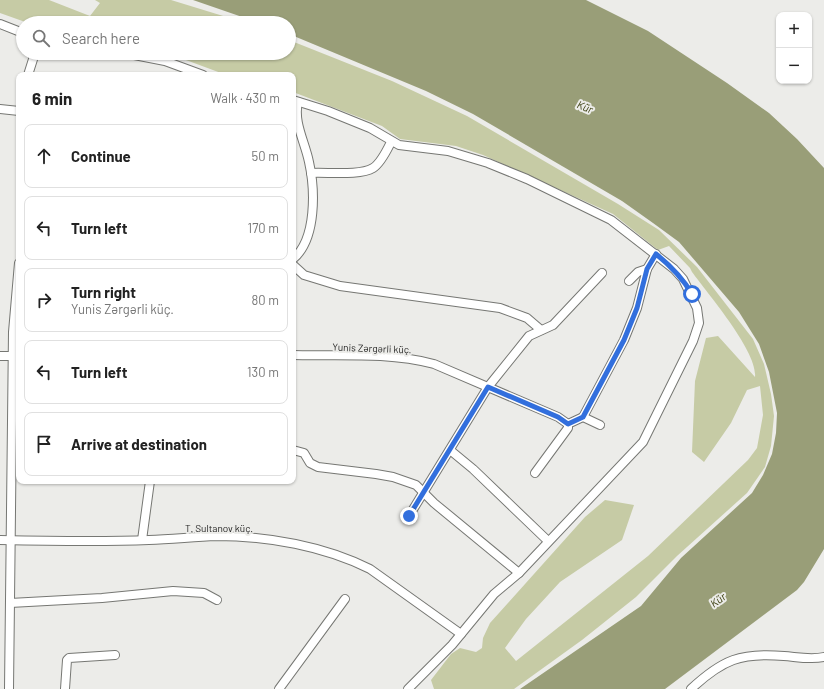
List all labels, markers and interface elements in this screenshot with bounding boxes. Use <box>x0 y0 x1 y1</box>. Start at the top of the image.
map controls <box>776 12 812 84</box>
button: + <box>776 12 812 48</box>
search box <box>16 16 296 60</box>
icon: search <box>30 27 52 49</box>
text: Search here <box>62 29 140 47</box>
button: − <box>776 48 812 84</box>
text: 6 min <box>32 88 72 108</box>
text: Walk · 430 m <box>211 90 280 106</box>
water label: Kür <box>575 97 596 116</box>
icon: ahead <box>33 145 55 167</box>
text: Continue <box>71 147 131 165</box>
text: 50 m <box>252 148 279 164</box>
icon: left <box>33 217 55 239</box>
text: Turn left <box>71 219 127 237</box>
text: 170 m <box>248 220 279 236</box>
text: Turn right <box>71 283 136 301</box>
route start <box>683 285 701 303</box>
icon: right <box>33 289 55 311</box>
text: 80 m <box>252 292 279 308</box>
text: Yunis Zərgərli küç. <box>71 301 174 317</box>
street label: Yunis Zərgərli küç. <box>332 341 412 355</box>
icon: left <box>33 361 55 383</box>
text: Turn left <box>71 363 127 381</box>
text: 130 m <box>247 364 279 380</box>
icon: arrive <box>33 433 55 455</box>
text: Arrive at destination <box>71 435 207 453</box>
route end <box>400 507 418 525</box>
street label: T. Sultanov küç. <box>185 522 253 534</box>
water label: Kür <box>707 589 729 610</box>

